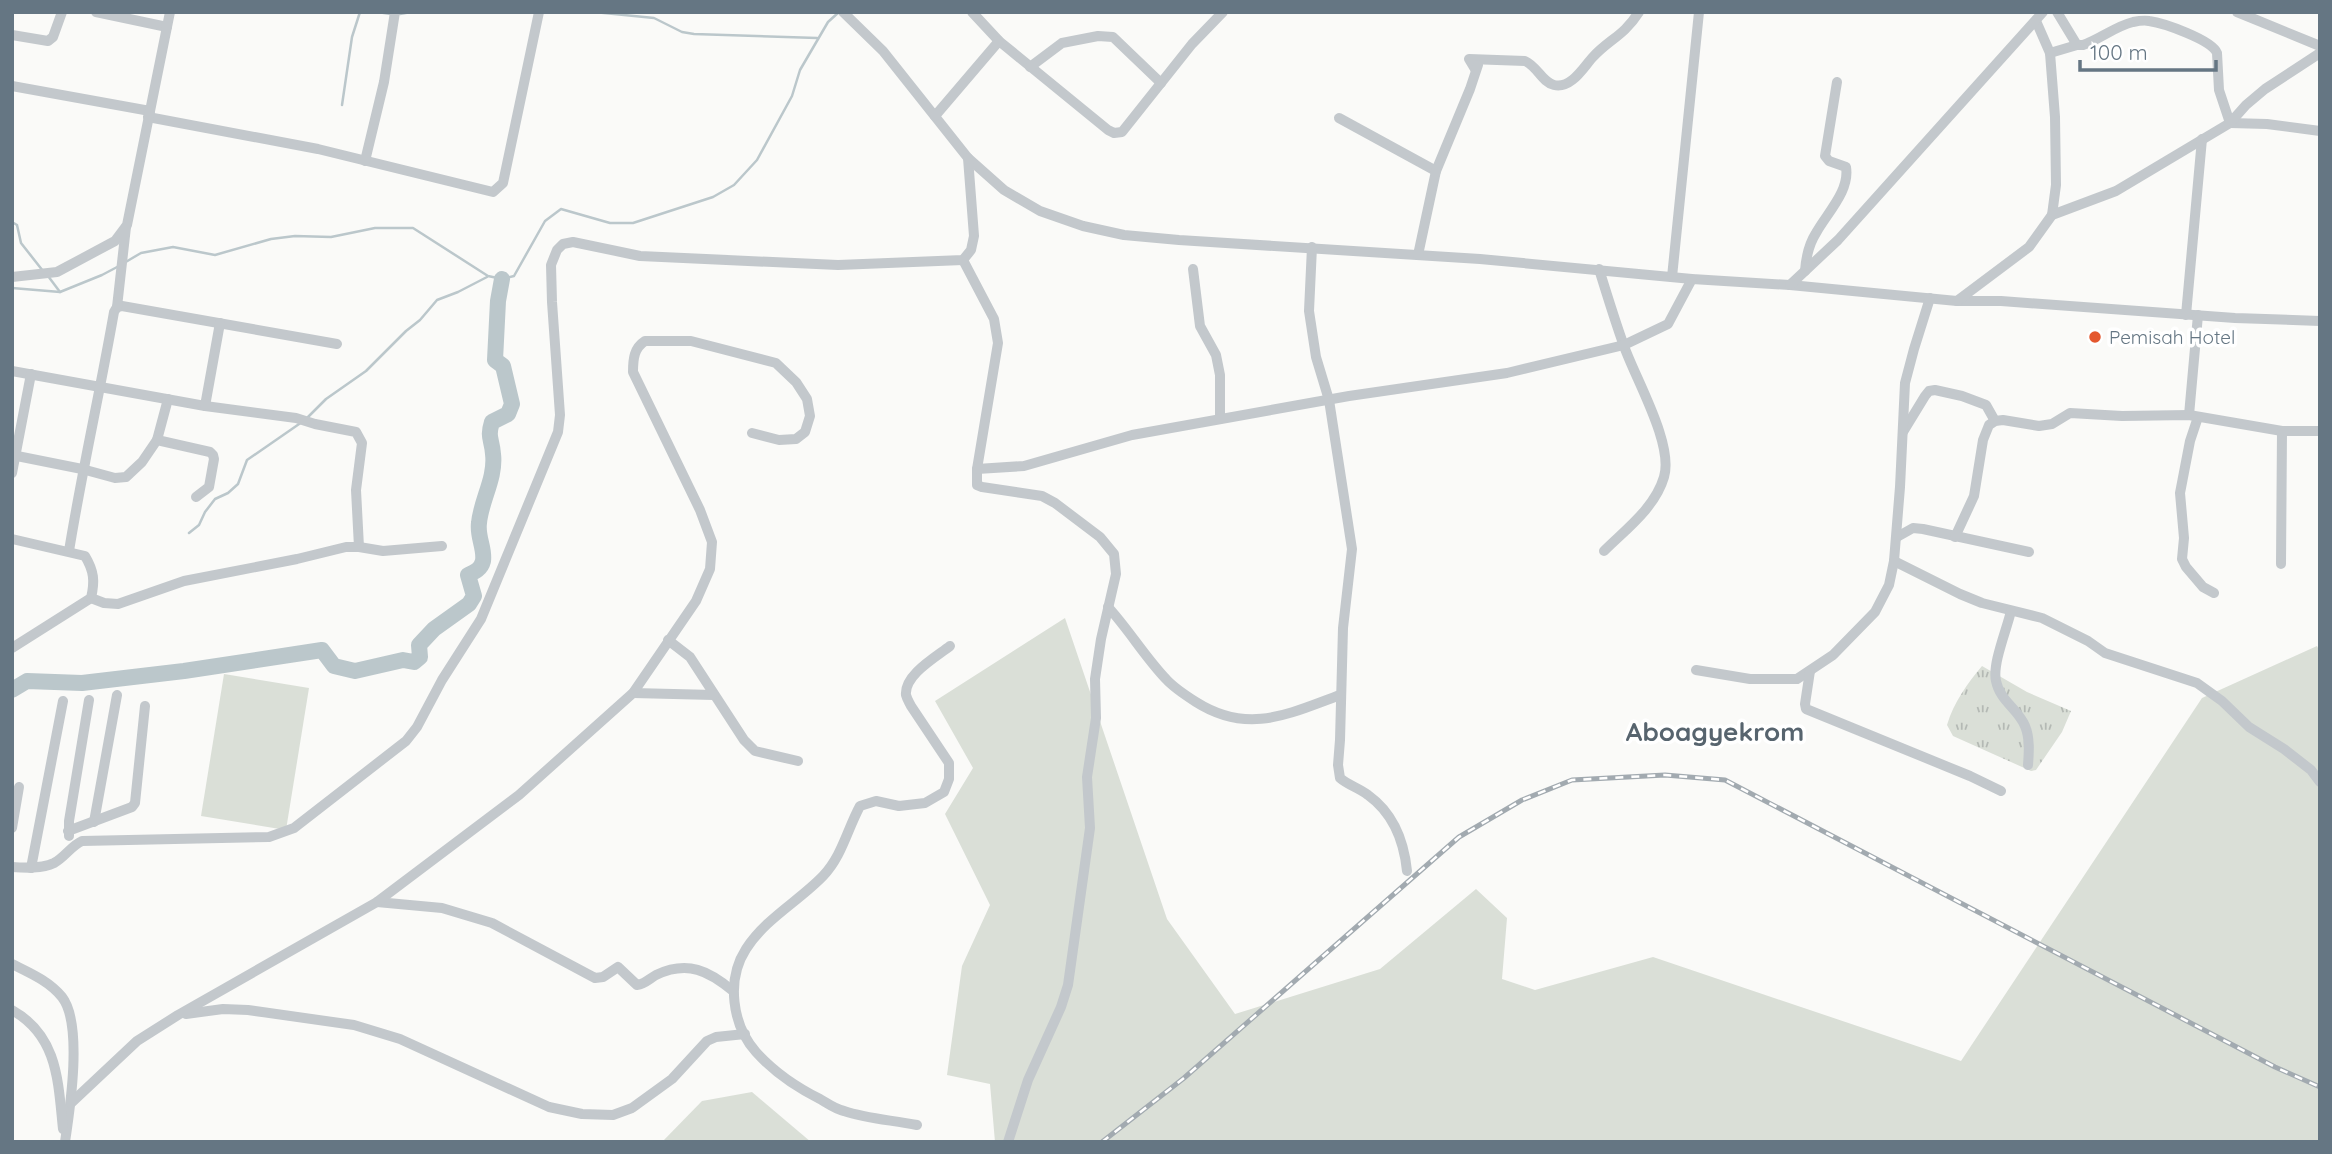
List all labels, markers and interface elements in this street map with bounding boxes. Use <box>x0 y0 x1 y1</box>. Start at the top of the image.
scale bar <box>2080 28 2216 72</box>
text: 100 m <box>2090 39 2148 65</box>
place label: Pemisah Hotel <box>2109 325 2235 349</box>
marker: Pemisah Hotel <box>2087 329 2103 345</box>
district label: Aboagyekrom <box>1626 715 1804 748</box>

